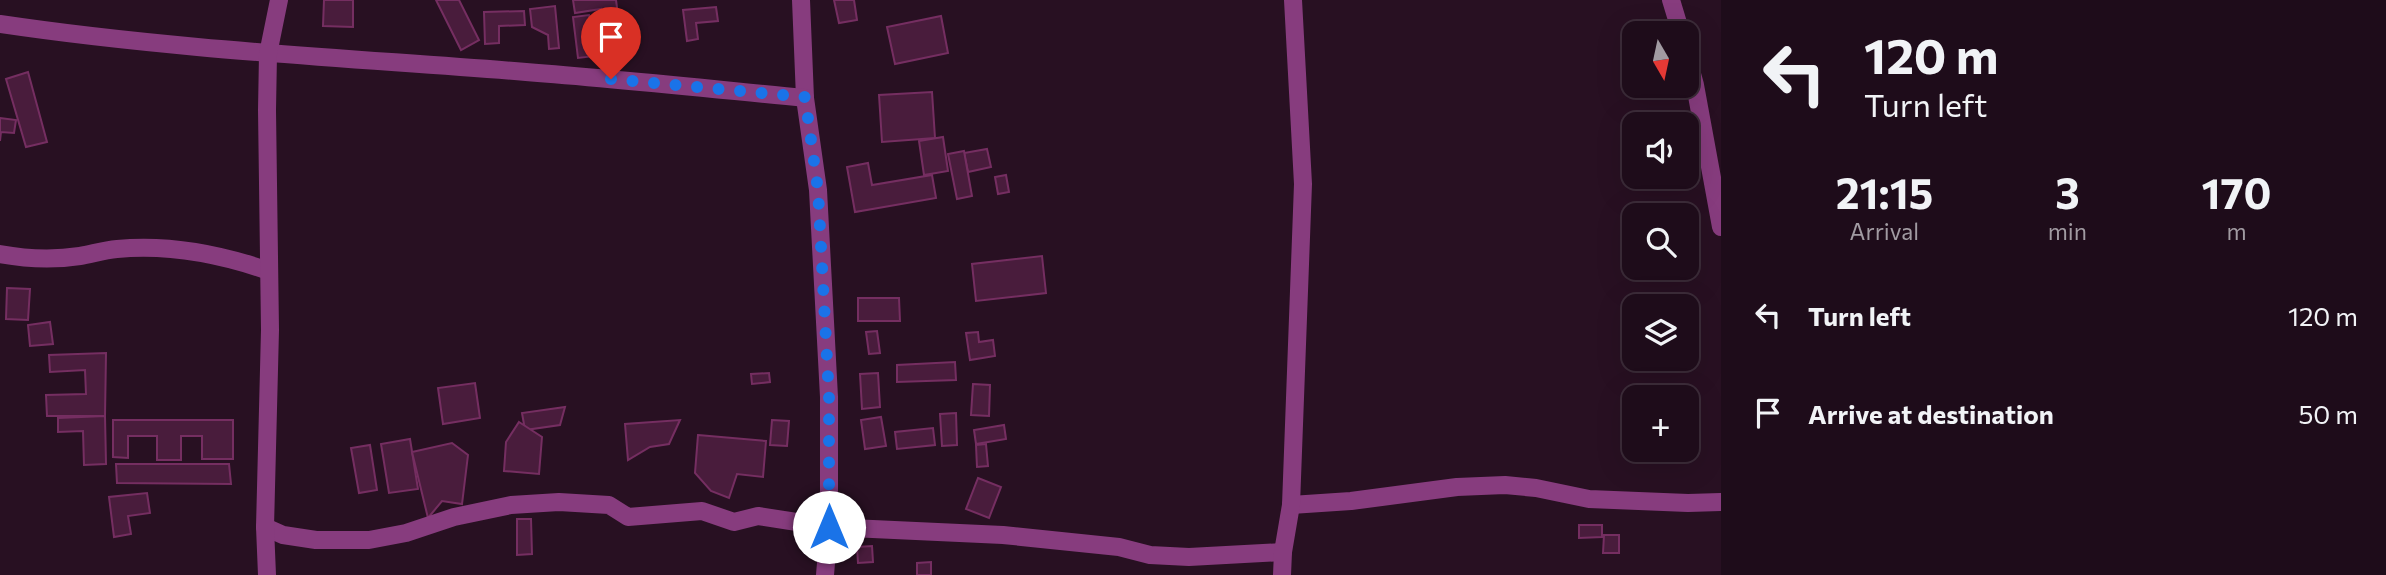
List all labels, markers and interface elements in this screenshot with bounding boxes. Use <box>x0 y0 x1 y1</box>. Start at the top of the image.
pin <box>581 7 641 79</box>
icon: arrive <box>592 18 630 56</box>
north arrow <box>1622 21 1699 98</box>
map controls <box>1622 21 1699 462</box>
text: 120 m <box>1864 24 1998 84</box>
icon: left <box>1749 28 1840 119</box>
text: Turn left <box>1864 84 1988 124</box>
button: sound <box>1622 112 1699 189</box>
text: 21:15 <box>1836 166 1933 218</box>
text: 3 <box>2055 166 2080 218</box>
text: 170 <box>2202 166 2271 218</box>
button: search <box>1622 203 1699 280</box>
text: Arrival <box>1850 217 1919 245</box>
text: min <box>2048 217 2087 245</box>
text: m <box>2226 217 2247 245</box>
button: layers <box>1622 294 1699 371</box>
icon: left <box>1749 296 1787 334</box>
text: Turn left <box>1808 300 1911 331</box>
text: 120 m <box>2288 300 2358 331</box>
button: + <box>1622 385 1699 462</box>
icon: arrive <box>1749 394 1787 432</box>
text: Arrive at destination <box>1808 398 2054 429</box>
text: 50 m <box>2298 398 2358 429</box>
position arrow <box>792 490 866 564</box>

